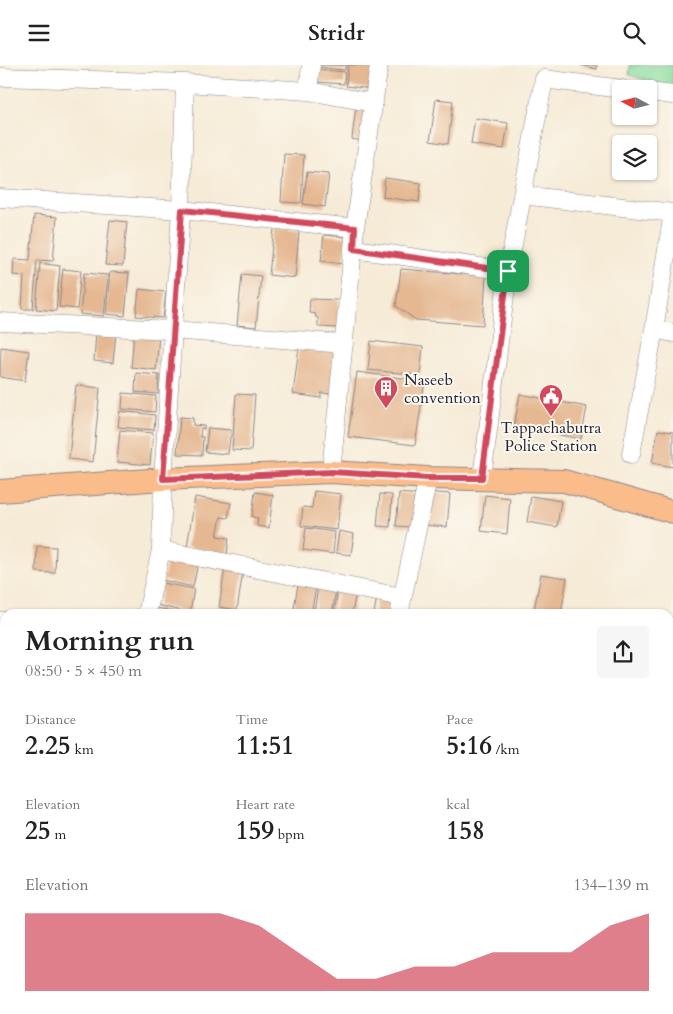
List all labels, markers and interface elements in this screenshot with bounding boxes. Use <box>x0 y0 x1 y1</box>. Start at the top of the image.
text: Stridr <box>308 18 365 48</box>
icon: menu <box>25 19 53 47</box>
icon: search <box>620 19 648 47</box>
north arrow <box>612 80 658 125</box>
map controls <box>612 80 657 180</box>
button: layers <box>612 135 657 180</box>
pin <box>487 250 529 292</box>
icon: arrive <box>494 257 522 285</box>
place label: Naseeb convention <box>404 369 481 409</box>
building icon: Naseeb convention <box>373 375 399 409</box>
public building icon: Tappachabutra Police Station <box>538 383 564 417</box>
place label: Tappachabutra Police Station <box>501 417 601 457</box>
text: Morning run <box>25 622 194 660</box>
button: share <box>597 626 649 678</box>
text: 08:50 · 5 × 450 m <box>25 660 142 682</box>
text: Distance <box>25 710 76 729</box>
text: Time <box>236 710 268 729</box>
text: Pace <box>446 710 473 729</box>
text: 2.25 <box>25 729 71 763</box>
text: 11:51 <box>236 729 294 763</box>
text: 5:16 <box>446 729 492 763</box>
text: km <box>71 740 94 759</box>
text: /km <box>492 740 520 759</box>
text: Elevation <box>25 795 81 814</box>
text: Heart rate <box>236 795 295 814</box>
text: kcal <box>446 795 470 814</box>
text: 25 <box>25 814 51 848</box>
text: 159 <box>236 814 274 848</box>
text: 158 <box>446 814 485 848</box>
text: m <box>51 825 66 844</box>
text: bpm <box>274 825 305 844</box>
text: Elevation <box>25 874 89 896</box>
text: 134–139 m <box>573 874 649 896</box>

